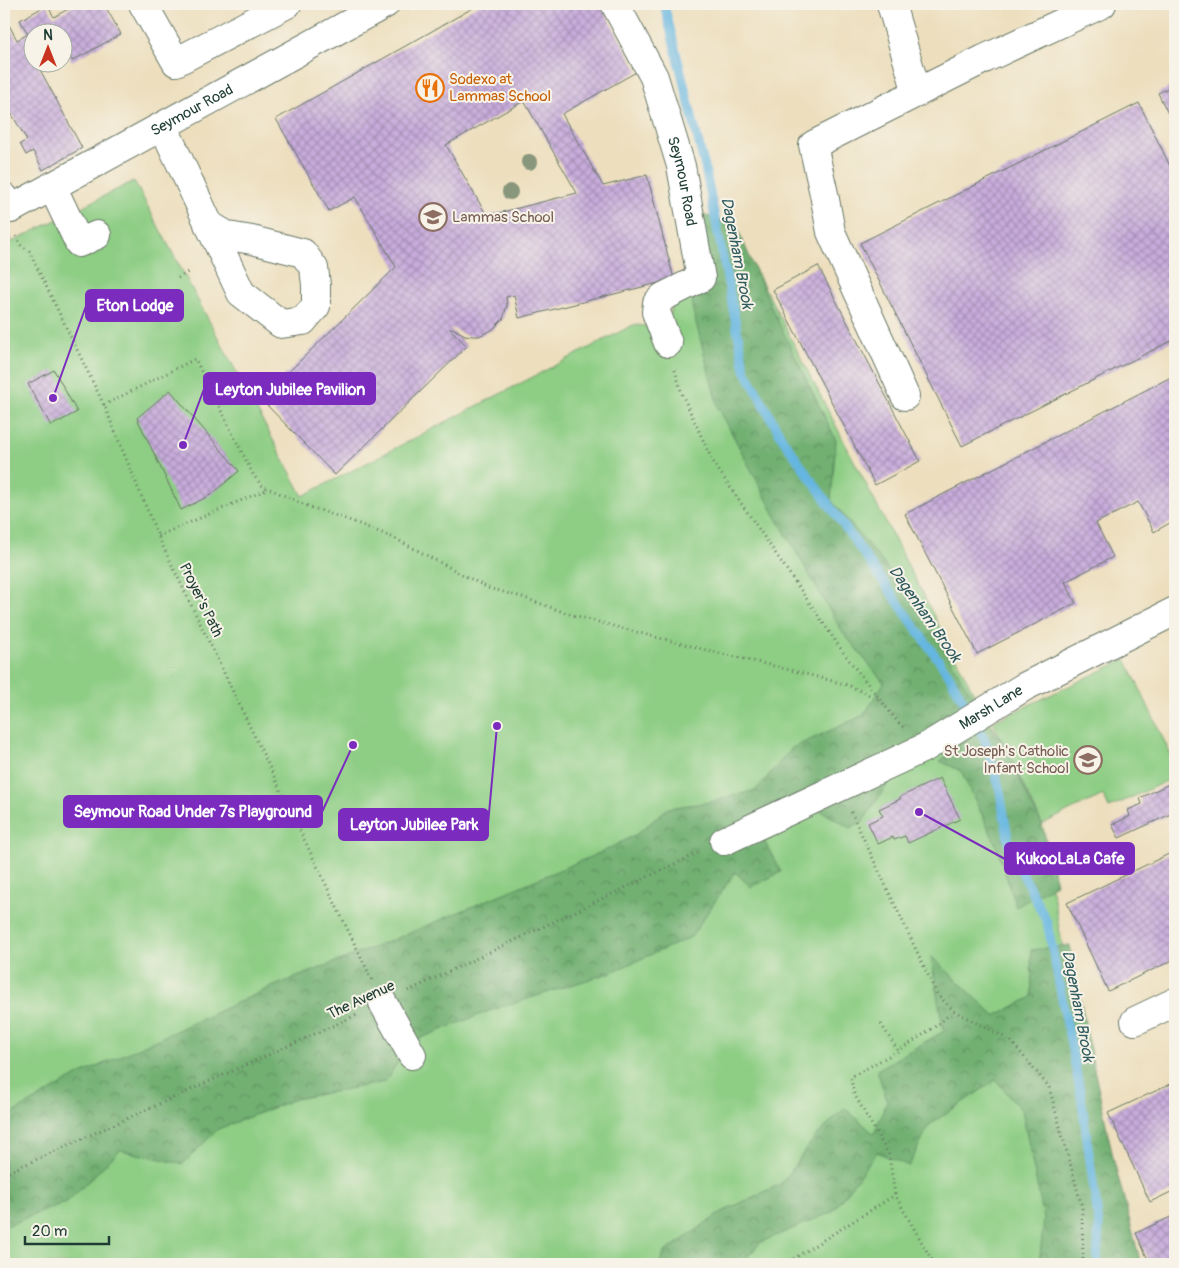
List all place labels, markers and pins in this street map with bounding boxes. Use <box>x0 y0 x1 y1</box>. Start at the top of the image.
place label: Sodexo at Lammas School <box>449 70 551 106</box>
restaurant icon: Sodexo at Lammas School <box>415 73 445 103</box>
school or university icon: Lammas School <box>418 202 448 232</box>
place label: Lammas School <box>452 208 554 227</box>
callout: Eton Lodge <box>86 290 183 321</box>
callout: Leyton Jubilee Pavilion <box>204 373 375 404</box>
place label: St Joseph's Catholic Infant School <box>944 742 1069 778</box>
school or university icon: St Joseph's Catholic Infant School <box>1073 745 1103 775</box>
callout: Seymour Road Under 7s Playground <box>64 796 322 827</box>
callout: Leyton Jubilee Park <box>339 809 488 840</box>
callout: KukooLaLa Cafe <box>1005 843 1134 874</box>

